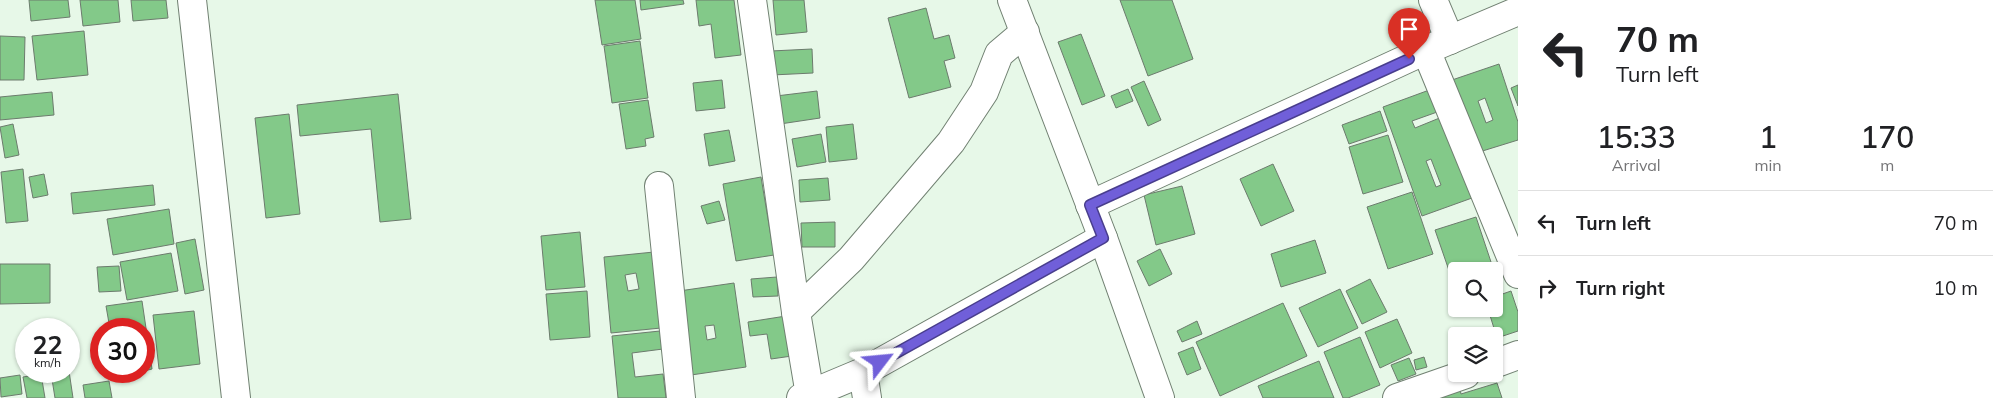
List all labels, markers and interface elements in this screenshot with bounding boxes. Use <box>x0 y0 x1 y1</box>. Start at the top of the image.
pin <box>1388 8 1430 59</box>
icon: arrive <box>1395 15 1423 43</box>
text: 70 m <box>1616 17 1699 61</box>
icon: left <box>1533 20 1598 85</box>
text: Turn left <box>1616 60 1699 88</box>
text: 15:33 <box>1597 118 1676 156</box>
text: 1 <box>1759 118 1777 156</box>
text: 170 <box>1860 118 1914 156</box>
text: Arrival <box>1612 155 1661 175</box>
text: min <box>1754 155 1782 175</box>
text: m <box>1880 155 1894 175</box>
icon: left <box>1533 209 1561 237</box>
text: Turn left <box>1576 211 1651 235</box>
text: 70 m <box>1934 211 1978 235</box>
map controls <box>1448 262 1503 382</box>
button: search <box>1448 262 1503 317</box>
icon: right <box>1533 274 1561 302</box>
text: Turn right <box>1576 276 1665 300</box>
text: 10 m <box>1934 276 1978 300</box>
speed limit sign: 30 <box>90 318 155 383</box>
button: layers <box>1448 327 1503 382</box>
text: 22 <box>32 329 63 360</box>
position arrow <box>853 335 905 387</box>
text: km/h <box>34 355 61 370</box>

